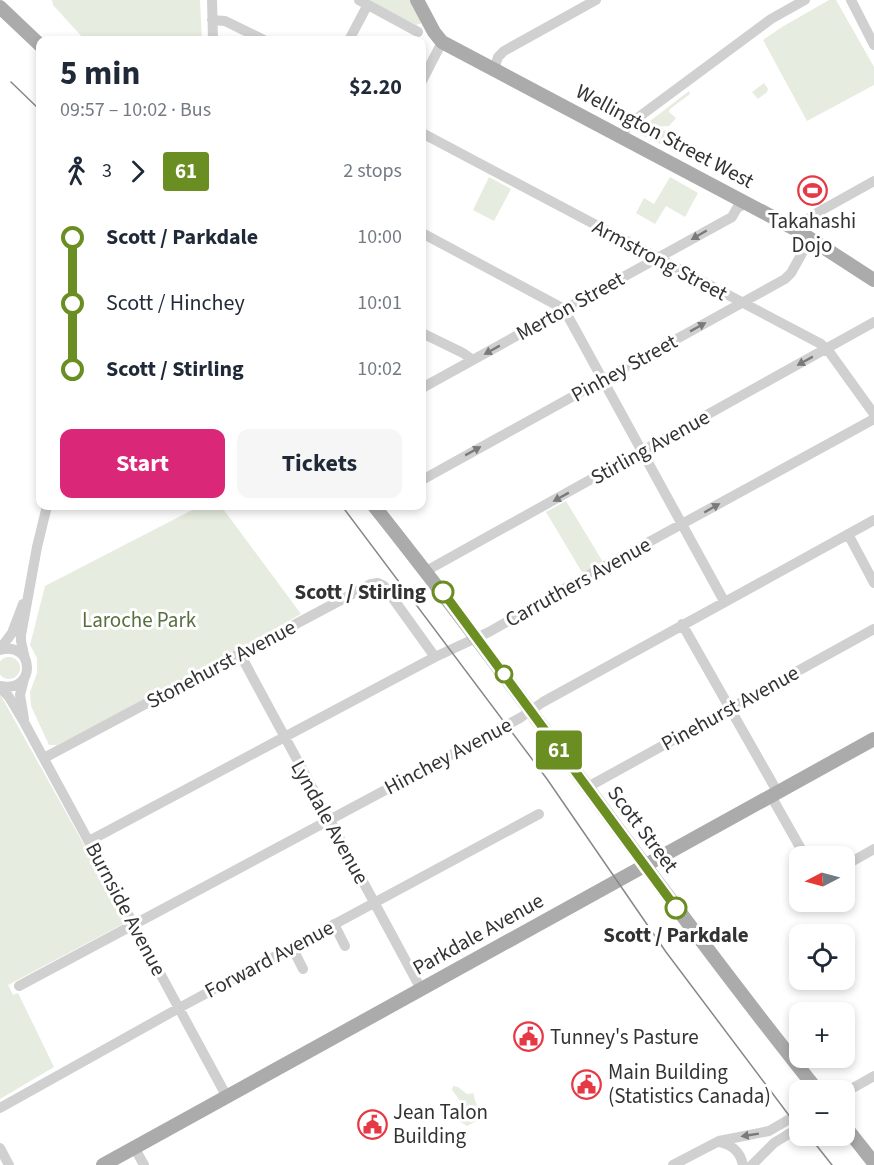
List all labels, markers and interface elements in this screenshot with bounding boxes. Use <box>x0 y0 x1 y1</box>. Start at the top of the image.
text: 5 min <box>60 50 140 97</box>
text: $2.20 <box>349 71 402 103</box>
street label: Wellington Street West <box>571 76 759 196</box>
text: 09:57 – 10:02 · Bus <box>60 96 211 124</box>
icon: walk <box>60 155 93 188</box>
icon: forward <box>121 155 154 188</box>
text: 61 <box>175 156 197 186</box>
text: 3 <box>102 157 112 185</box>
text: 2 stops <box>343 157 402 185</box>
sports icon: Takahashi Dojo <box>796 174 828 206</box>
place label: Takahashi Dojo <box>768 206 856 260</box>
street label: Armstrong Street <box>587 212 733 308</box>
text: Scott / Parkdale <box>106 221 258 253</box>
text: 10:00 <box>357 223 402 251</box>
one-way arrow <box>691 230 708 240</box>
street label: Merton Street <box>510 264 630 348</box>
text: Scott / Hinchey <box>106 287 245 319</box>
text: 10:01 <box>357 289 402 317</box>
one-way arrow <box>690 322 707 332</box>
street label: Pinhey Street <box>566 326 682 410</box>
one-way arrow <box>484 344 500 355</box>
text: Scott / Stirling <box>106 353 244 385</box>
text: 10:02 <box>357 355 402 383</box>
one-way arrow <box>796 356 813 366</box>
street label: Stirling Avenue <box>585 402 715 492</box>
button: Start <box>60 429 225 498</box>
button: Tickets <box>237 429 402 498</box>
one-way arrow <box>464 446 481 456</box>
one-way arrow <box>552 492 569 502</box>
one-way arrow <box>704 503 721 513</box>
street label: Carruthers Avenue <box>500 530 656 634</box>
place label: Scott / Stirling <box>294 577 426 607</box>
marker: Scott / Stirling <box>432 581 454 603</box>
park label: Laroche Park <box>82 605 197 635</box>
street label: Stonehurst Avenue <box>141 612 301 716</box>
street label: Pinehurst Avenue <box>656 658 804 758</box>
unlabelled marker <box>495 665 513 683</box>
street label: Hinchey Avenue <box>379 710 517 802</box>
line badge: 61 <box>532 730 586 770</box>
text: 61 <box>548 735 570 765</box>
street label: Lyndale Avenue <box>284 755 376 889</box>
street label: Scott Street <box>600 779 686 879</box>
street label: Burnside Avenue <box>78 837 174 981</box>
north arrow <box>789 846 855 912</box>
map controls <box>789 846 855 1146</box>
street label: Parkdale Avenue <box>407 886 549 982</box>
marker: Scott / Parkdale <box>665 897 687 919</box>
street label: Forward Avenue <box>199 912 339 1006</box>
place label: Scott / Parkdale <box>603 920 749 950</box>
button: locate <box>789 924 855 990</box>
button: + <box>789 1002 855 1068</box>
public building icon: Tunney's Pasture <box>513 1021 545 1053</box>
place label: Tunney's Pasture <box>550 1022 699 1052</box>
place label: Main Building (Statistics Canada) <box>608 1057 771 1111</box>
public building icon: Main Building (Statistics Canada) <box>571 1068 603 1100</box>
button: − <box>789 1080 855 1146</box>
place label: Jean Talon Building <box>393 1097 488 1151</box>
public building icon: Jean Talon Building <box>356 1108 388 1140</box>
one-way arrow <box>741 1131 760 1140</box>

